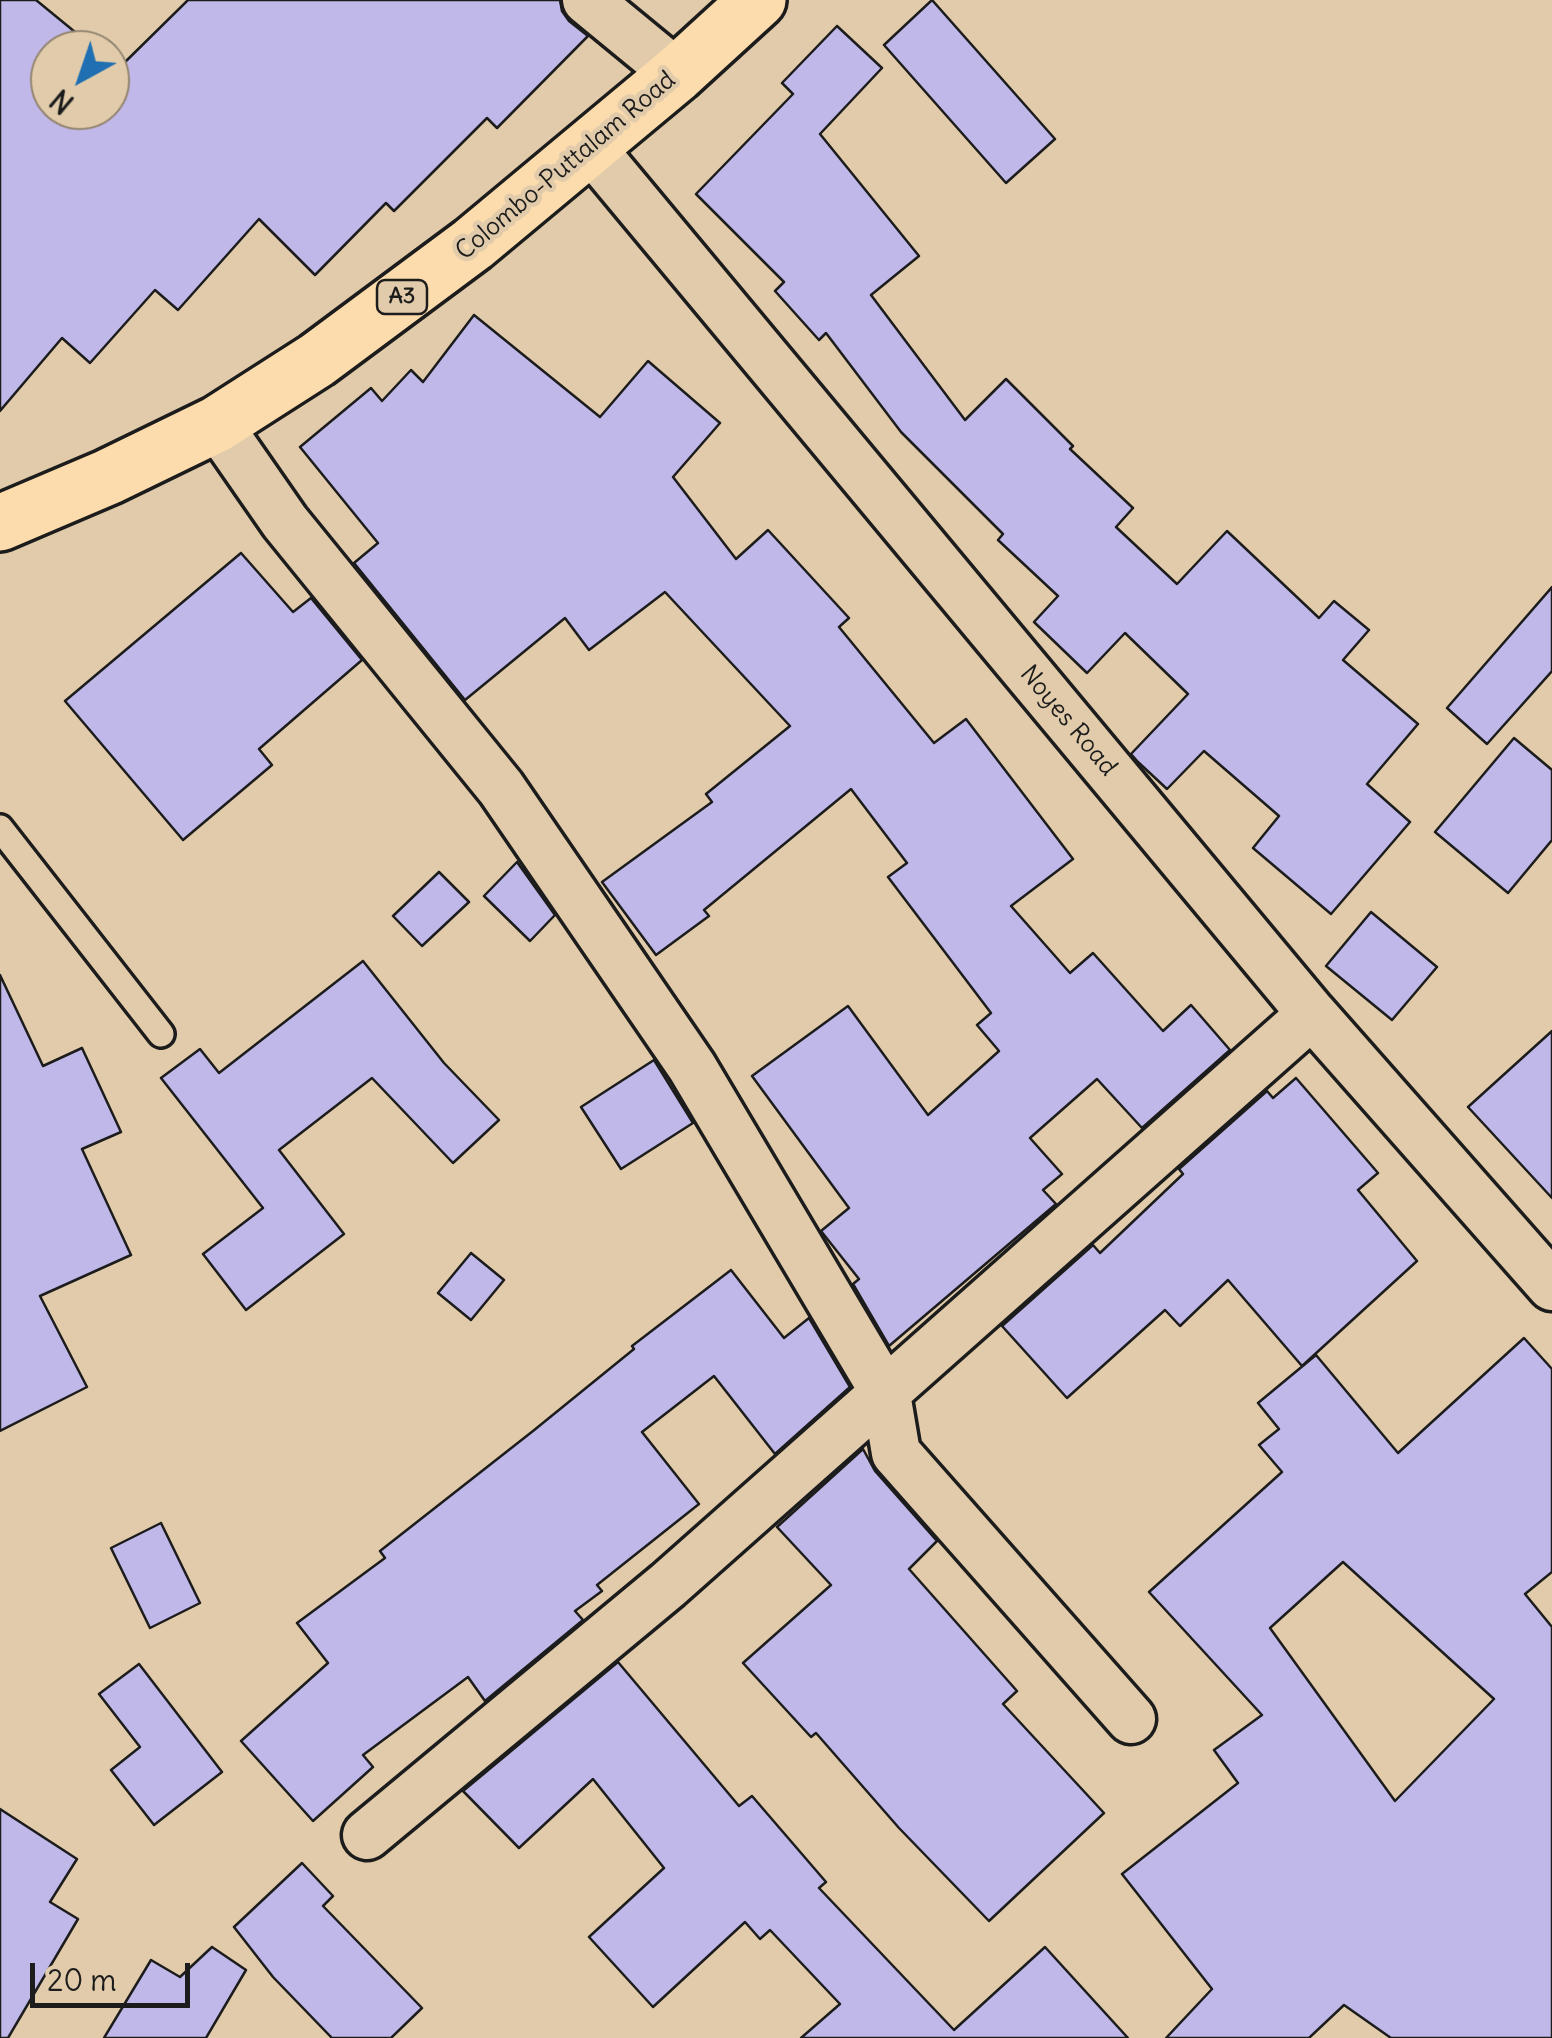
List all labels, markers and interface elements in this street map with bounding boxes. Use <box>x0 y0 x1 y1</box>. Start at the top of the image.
north arrow <box>30 30 130 130</box>
street label: Colombo-Puttalam Road <box>450 65 682 267</box>
text: N <box>43 81 81 121</box>
road number: A3 <box>377 280 427 314</box>
street label: Noyes Road <box>1013 660 1123 782</box>
scale bar <box>35 1943 195 2005</box>
text: 20 m <box>47 1961 117 1999</box>

